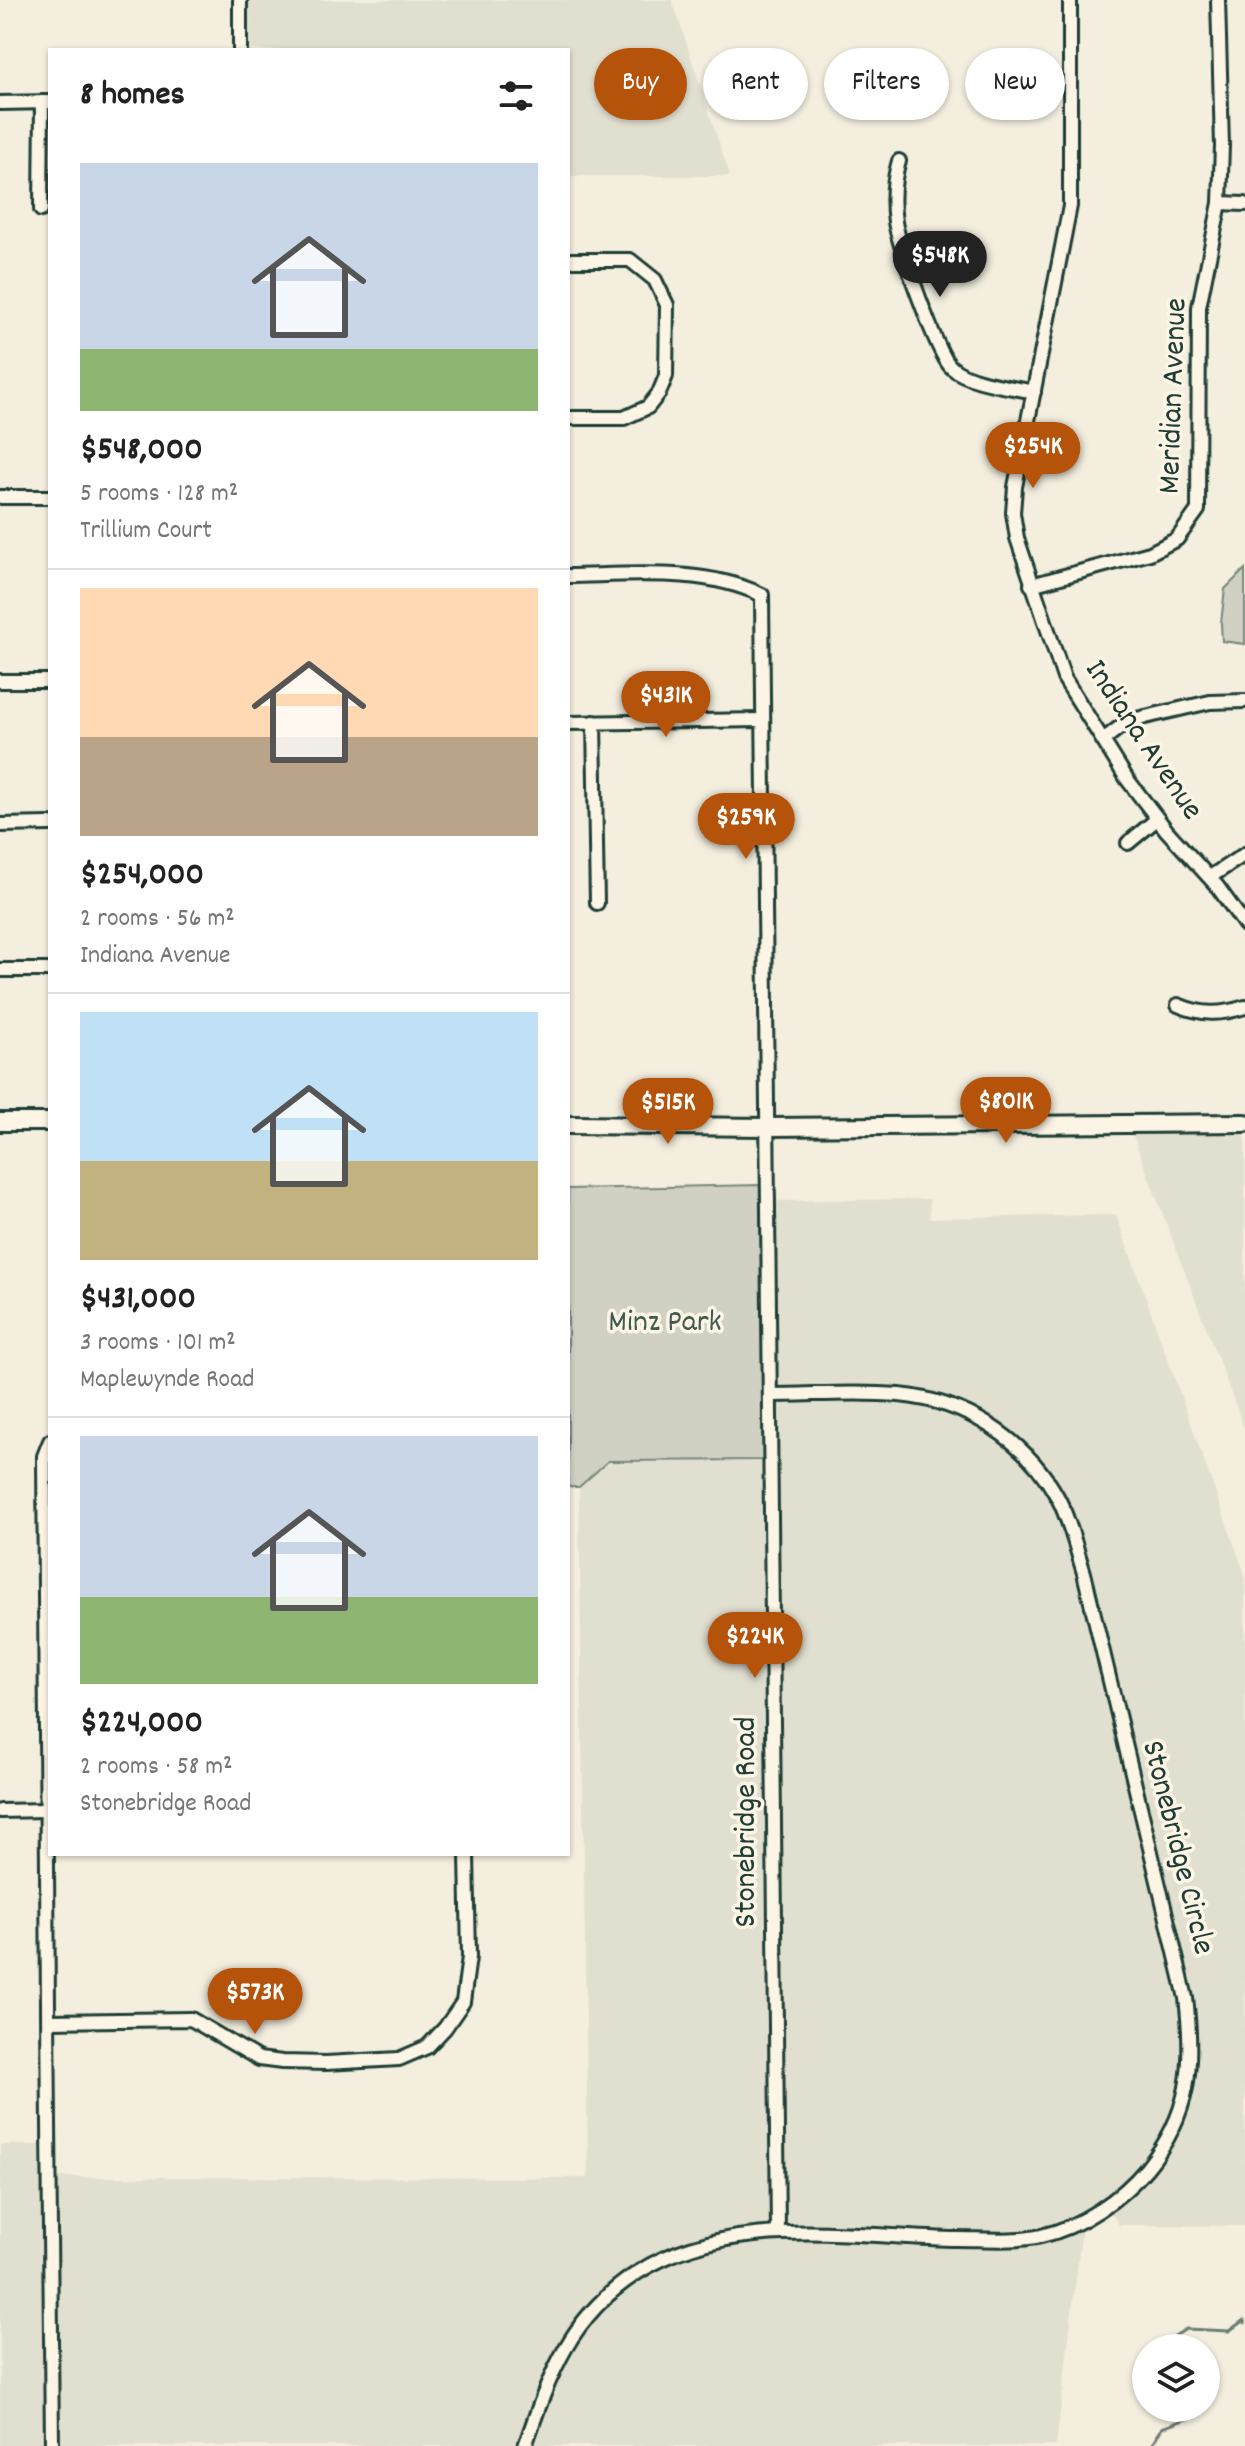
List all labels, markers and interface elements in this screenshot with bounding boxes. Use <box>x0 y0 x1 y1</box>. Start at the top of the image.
chip: Buy <box>594 48 687 120</box>
chip: Rent <box>703 48 808 120</box>
chip: Filters <box>824 48 949 120</box>
chip: New <box>965 48 1065 120</box>
text: 8 homes <box>80 72 185 121</box>
icon: filters <box>494 74 538 118</box>
icon: home <box>237 215 381 359</box>
pin: $548K <box>884 231 996 299</box>
text: $548K <box>911 238 969 275</box>
street label: Meridian Avenue <box>1149 297 1201 495</box>
pin: $254K <box>977 422 1089 490</box>
text: $548,000 <box>80 427 203 476</box>
text: $254K <box>1003 429 1063 466</box>
text: 5 rooms · 128 m² <box>80 476 238 513</box>
text: Trillium Court <box>80 513 212 550</box>
icon: home <box>237 640 381 784</box>
street label: Indiana Avenue <box>1071 651 1213 831</box>
pin: $431K <box>610 671 722 739</box>
text: $431K <box>639 678 693 715</box>
pin: $259K <box>690 793 802 861</box>
text: $259K <box>716 800 776 837</box>
text: $254,000 <box>80 852 204 901</box>
text: 2 rooms · 56 m² <box>80 901 235 938</box>
text: Indiana Avenue <box>80 938 231 975</box>
icon: home <box>237 1064 381 1208</box>
pin: $801K <box>950 1077 1062 1145</box>
pin: $515K <box>612 1078 724 1146</box>
text: $801K <box>978 1084 1034 1121</box>
text: $515K <box>641 1085 695 1122</box>
text: $431,000 <box>80 1276 196 1325</box>
park label: Minz Park <box>608 1301 722 1347</box>
text: 3 rooms · 101 m² <box>80 1325 236 1362</box>
text: Maplewynde Road <box>80 1362 255 1399</box>
icon: home <box>237 1488 381 1632</box>
pin: $224K <box>699 1612 811 1680</box>
text: $224K <box>726 1619 784 1656</box>
text: $224,000 <box>80 1700 203 1749</box>
street label: Stonebridge Road <box>725 1717 771 1927</box>
street label: Stonebridge Circle <box>1127 1736 1225 1960</box>
text: 2 rooms · 58 m² <box>80 1749 233 1786</box>
text: Stonebridge Road <box>80 1786 251 1823</box>
pin: $573K <box>199 1968 311 2036</box>
text: $573K <box>226 1975 284 2012</box>
map controls <box>1132 2334 1220 2422</box>
button: layers <box>1132 2334 1220 2422</box>

